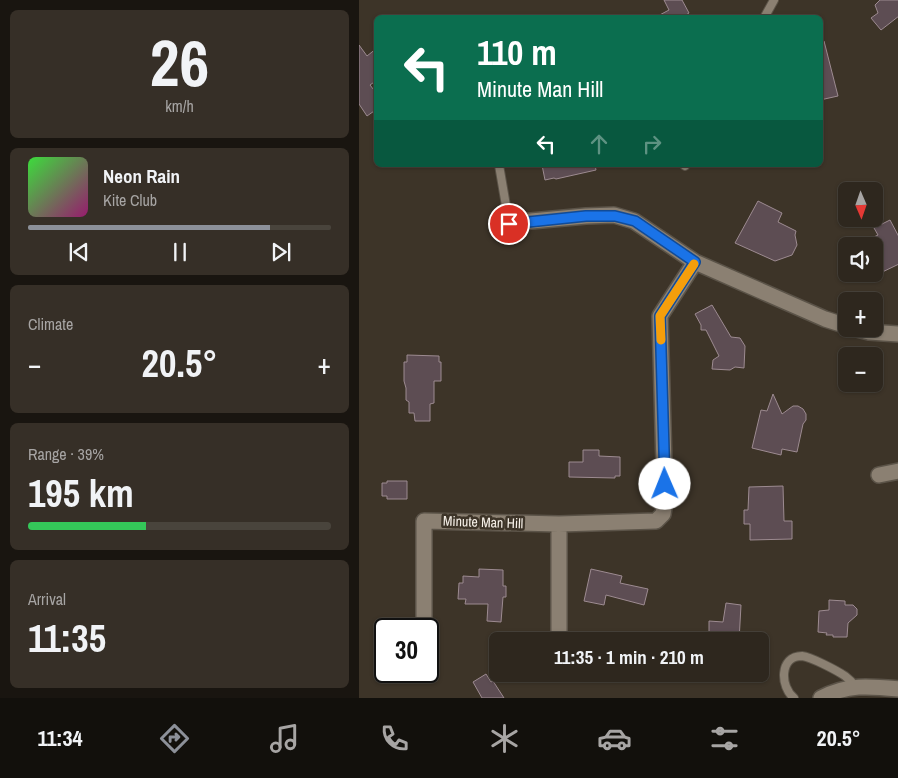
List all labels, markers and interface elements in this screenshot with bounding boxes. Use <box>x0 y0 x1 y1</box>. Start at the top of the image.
text: 26 <box>150 19 209 106</box>
text: 110 m <box>477 29 557 76</box>
icon: left <box>394 35 459 100</box>
text: Minute Man Hill <box>477 74 603 104</box>
text: km/h <box>165 95 194 117</box>
icon: left <box>532 130 560 158</box>
icon: ahead <box>585 130 613 158</box>
icon: right <box>638 130 666 158</box>
text: Neon Rain <box>103 163 180 189</box>
north arrow <box>838 182 883 228</box>
map controls <box>838 182 883 392</box>
text: Kite Club <box>103 189 157 211</box>
pin <box>488 203 530 245</box>
icon: arrive <box>495 210 523 238</box>
button: sound <box>838 237 883 282</box>
icon: previous <box>65 238 93 266</box>
icon: pause <box>166 238 194 266</box>
icon: next <box>267 238 295 266</box>
button: + <box>838 292 883 337</box>
text: Climate <box>28 313 73 335</box>
text: 20.5° <box>142 338 217 389</box>
text: − <box>28 345 41 383</box>
text: + <box>318 345 331 383</box>
button: − <box>838 347 883 392</box>
text: Range · 39% <box>28 443 104 465</box>
position arrow <box>638 457 690 509</box>
text: 195 km <box>28 468 134 519</box>
street label: Minute Man Hill <box>443 512 523 532</box>
text: Arrival <box>28 588 66 610</box>
text: 11:35 <box>28 613 106 664</box>
speed limit sign: 30 <box>374 618 439 683</box>
text: 11:35 · 1 min · 210 m <box>554 644 704 670</box>
icon: directions <box>157 721 192 756</box>
icon: music <box>267 721 302 756</box>
icon: phone <box>377 721 412 756</box>
icon: climate <box>487 721 522 756</box>
icon: car <box>597 721 632 756</box>
icon: filters <box>707 721 742 756</box>
text: 11:34 <box>37 723 83 753</box>
text: 20.5° <box>817 723 861 753</box>

